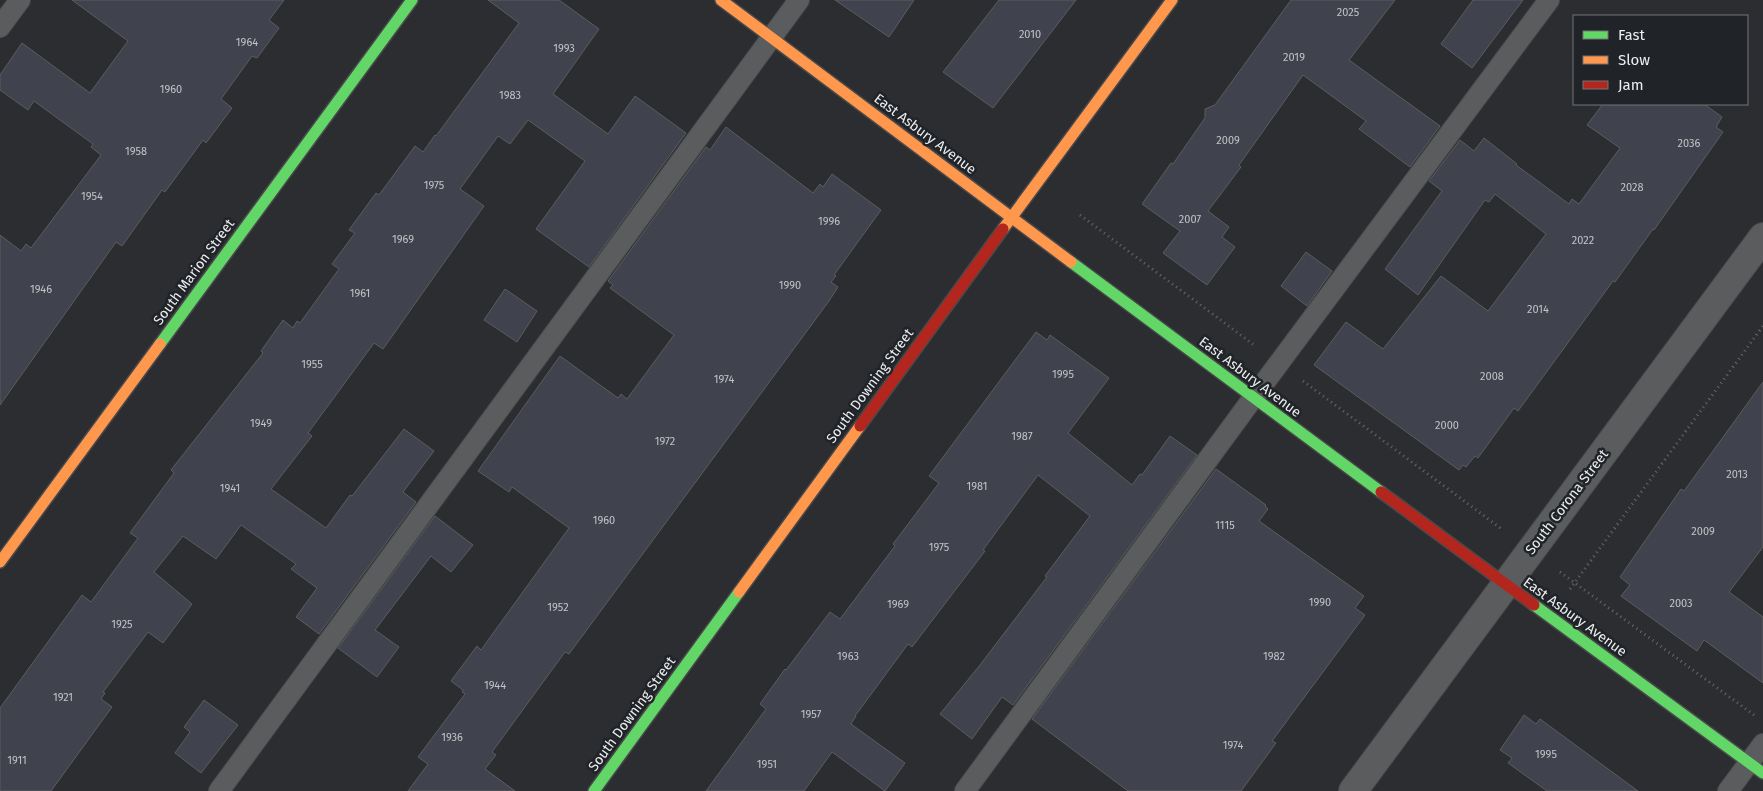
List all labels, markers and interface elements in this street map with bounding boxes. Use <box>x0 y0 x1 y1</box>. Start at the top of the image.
house number: 2025 <box>1337 6 1360 19</box>
legend <box>1573 15 1748 105</box>
text: Fast <box>1618 26 1645 44</box>
house number: 2010 <box>1019 28 1041 41</box>
house number: 1964 <box>236 36 258 49</box>
house number: 1993 <box>553 42 575 55</box>
house number: 2019 <box>1283 51 1305 64</box>
text: Slow <box>1618 51 1650 69</box>
text: Jam <box>1618 76 1644 94</box>
house number: 1960 <box>160 83 182 96</box>
house number: 1983 <box>499 89 521 102</box>
street label: East Asbury Avenue <box>871 90 979 178</box>
house number: 2009 <box>1216 134 1240 147</box>
house number: 2036 <box>1678 137 1701 150</box>
house number: 1958 <box>125 145 147 158</box>
house number: 1975 <box>424 179 445 192</box>
house number: 2028 <box>1621 181 1643 194</box>
house number: 1954 <box>81 190 103 203</box>
house number: 2007 <box>1179 213 1201 226</box>
street label: South Marion Street <box>150 215 239 328</box>
house number: 1996 <box>818 215 840 228</box>
house number: 1969 <box>392 233 414 246</box>
house number: 2022 <box>1572 234 1594 247</box>
house number: 1990 <box>779 279 801 292</box>
house number: 1946 <box>30 283 52 296</box>
house number: 1961 <box>350 287 370 300</box>
house number: 2014 <box>1527 303 1549 316</box>
street label: South Downing Street <box>823 325 918 447</box>
street label: East Asbury Avenue <box>1196 333 1304 421</box>
house number: 1955 <box>301 358 323 371</box>
house number: 1995 <box>1052 368 1074 381</box>
house number: 2008 <box>1480 370 1504 383</box>
house number: 1974 <box>714 373 734 386</box>
house number: 1949 <box>250 417 272 430</box>
house number: 2000 <box>1435 419 1459 432</box>
house number: 1987 <box>1011 430 1033 443</box>
house number: 1972 <box>655 435 675 448</box>
street label: South Corona Street <box>1522 445 1613 558</box>
house number: 2013 <box>1726 468 1748 481</box>
house number: 1981 <box>966 480 988 493</box>
house number: 1941 <box>220 482 240 495</box>
house number: 1960 <box>593 514 615 527</box>
house number: 1115 <box>1215 519 1235 532</box>
house number: 2009 <box>1691 525 1715 538</box>
house number: 1975 <box>929 541 950 554</box>
street label: East Asbury Avenue <box>1520 574 1630 660</box>
house number: 1990 <box>1309 596 1331 609</box>
house number: 2003 <box>1669 597 1693 610</box>
house number: 1969 <box>887 598 909 611</box>
house number: 1952 <box>547 601 569 614</box>
house number: 1925 <box>111 618 133 631</box>
house number: 1963 <box>837 650 859 663</box>
house number: 1982 <box>1263 650 1285 663</box>
street label: South Downing Street <box>585 653 680 775</box>
house number: 1944 <box>484 679 506 692</box>
house number: 1921 <box>53 691 73 704</box>
house number: 1957 <box>801 708 821 721</box>
house number: 1936 <box>441 731 463 744</box>
house number: 1974 <box>1223 739 1243 752</box>
house number: 1995 <box>1535 748 1557 761</box>
house number: 1911 <box>7 754 27 767</box>
house number: 1951 <box>757 758 777 771</box>

